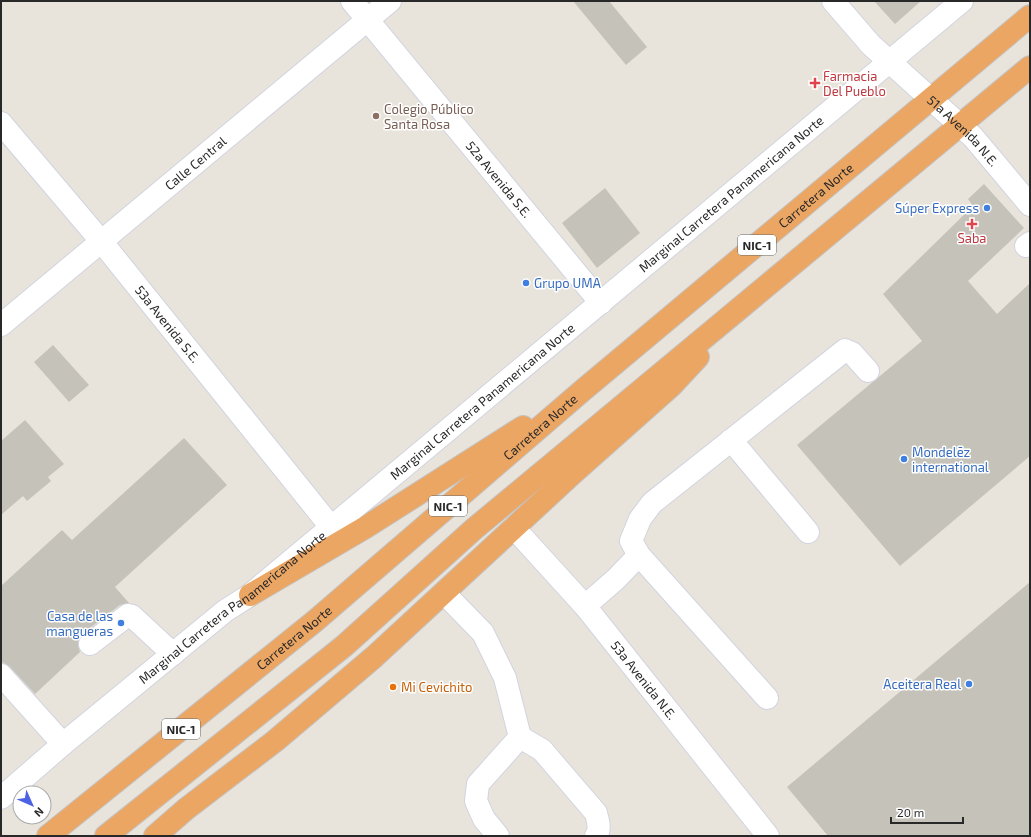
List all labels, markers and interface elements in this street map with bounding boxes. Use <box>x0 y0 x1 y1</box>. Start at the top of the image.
place label: Farmacia Del Pueblo <box>823 68 886 99</box>
marker: Farmacia Del Pueblo <box>810 78 820 88</box>
street label: 51a Avenida N.E. <box>924 92 1002 169</box>
place label: Colegio Público Santa Rosa <box>384 101 474 132</box>
marker: Colegio Público Santa Rosa <box>371 111 381 121</box>
street label: Marginal Carretera Panamericana Norte <box>636 112 827 275</box>
street label: Calle Central <box>161 133 230 193</box>
street label: 52a Avenida S.E. <box>463 138 535 221</box>
street label: Carretera Norte <box>775 159 856 231</box>
place label: Súper Express <box>895 200 979 216</box>
marker: Súper Express <box>982 203 992 213</box>
marker: Saba <box>967 219 977 229</box>
place label: Saba <box>958 230 986 246</box>
road number: NIC-1 <box>738 235 776 255</box>
place label: Grupo UMA <box>534 275 601 291</box>
marker: Grupo UMA <box>521 278 531 288</box>
street label: 53a Avenida S.E. <box>132 282 203 366</box>
street label: Marginal Carretera Panamericana Norte <box>387 320 578 483</box>
street label: Carretera Norte <box>500 391 581 463</box>
place label: Mondelēz international <box>912 444 989 475</box>
marker: Mondelēz international <box>899 454 909 464</box>
road number: NIC-1 <box>429 496 467 516</box>
street label: Marginal Carretera Panamericana Norte <box>135 527 329 687</box>
street label: Carretera Norte <box>253 602 335 673</box>
place label: Casa de las mangueras <box>46 608 113 639</box>
marker: Casa de las mangueras <box>116 618 126 628</box>
street label: 53a Avenida N.E. <box>608 637 680 723</box>
place label: Aceitera Real <box>883 676 961 692</box>
place label: Mi Cevichito <box>401 679 472 695</box>
marker: Aceitera Real <box>964 679 974 689</box>
marker: Mi Cevichito <box>388 682 398 692</box>
road number: NIC-1 <box>162 719 200 739</box>
north arrow <box>12 785 52 825</box>
scale bar <box>891 799 963 825</box>
text: N <box>32 805 47 820</box>
text: 20 m <box>897 805 924 819</box>

